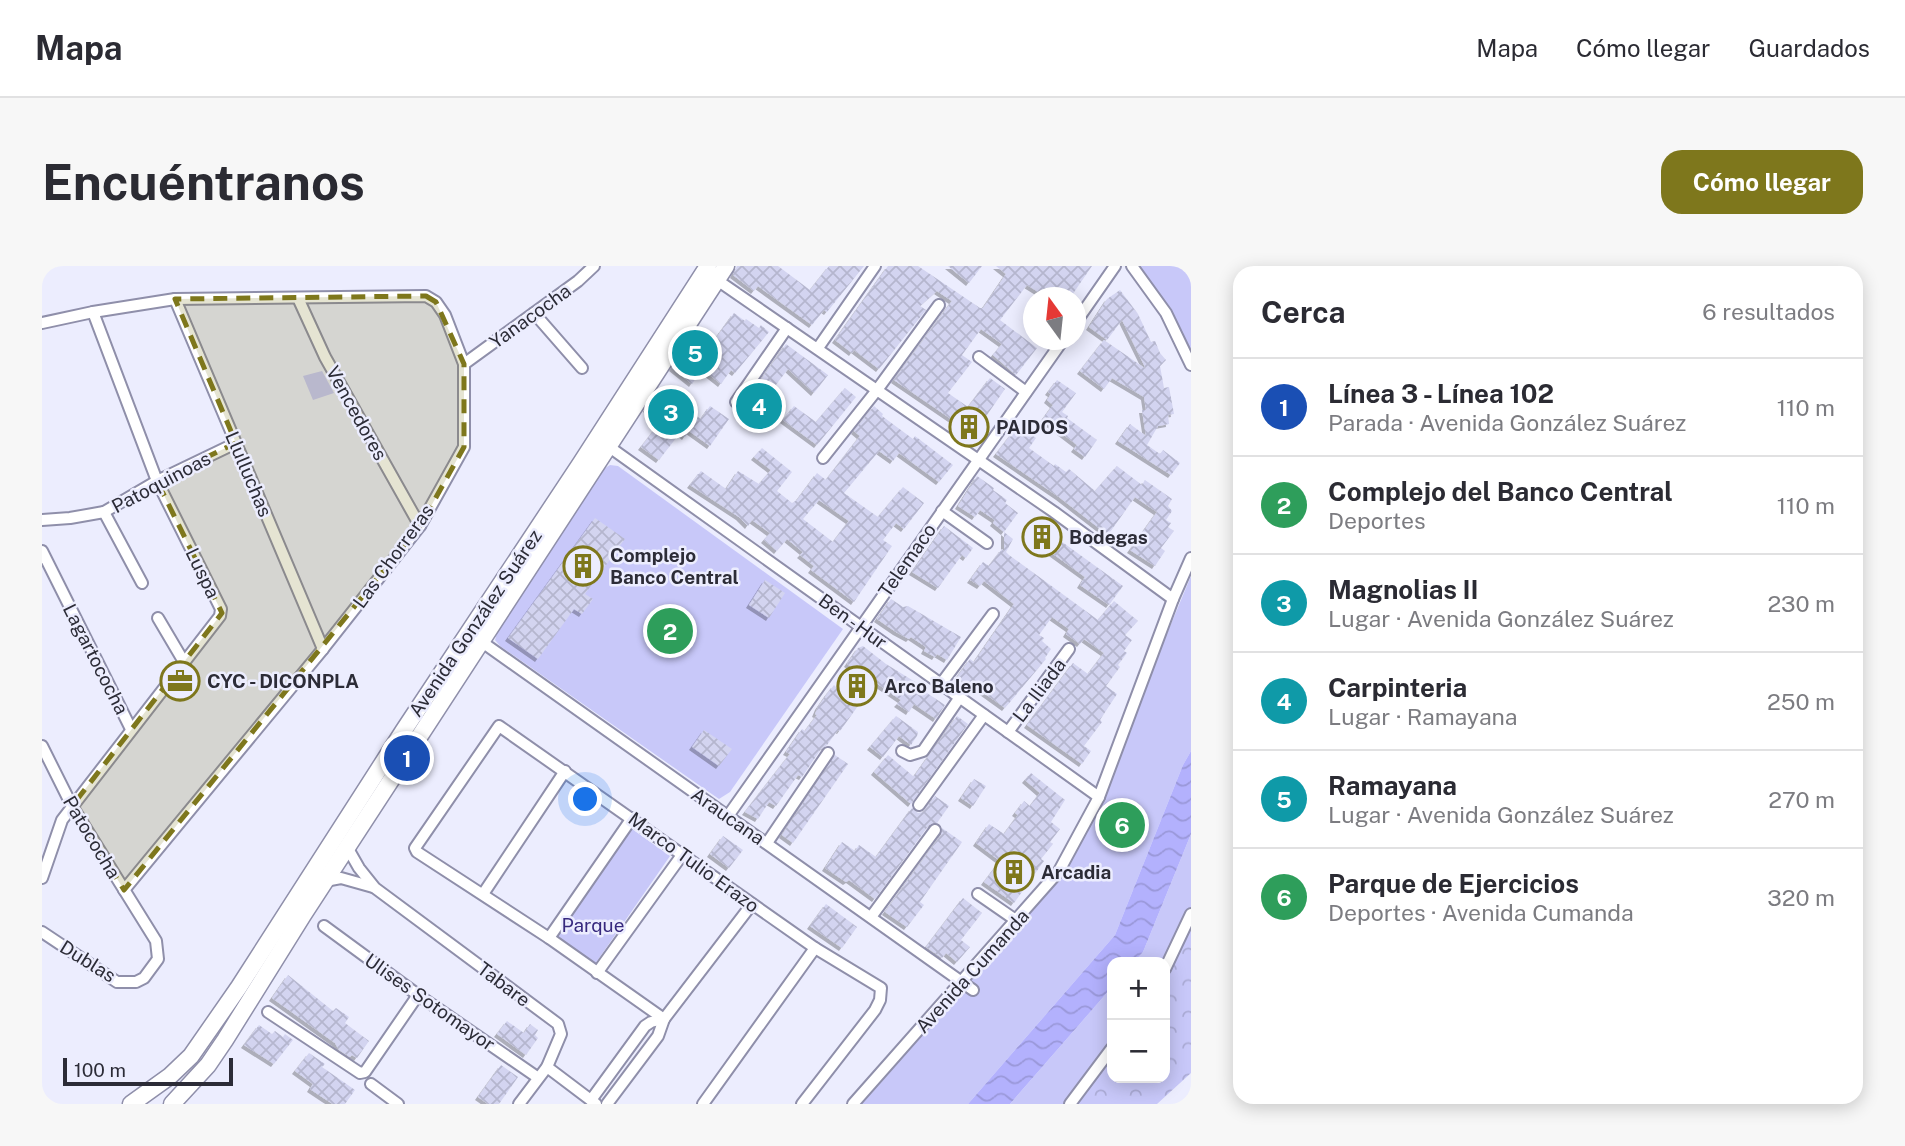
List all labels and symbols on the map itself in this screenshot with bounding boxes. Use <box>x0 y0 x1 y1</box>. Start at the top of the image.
street label: Yanacocha <box>485 279 575 353</box>
north arrow <box>1023 287 1086 350</box>
pin: 5 <box>672 327 718 379</box>
street label: Vencedores <box>322 362 392 464</box>
pin: 4 <box>736 380 782 432</box>
pin: 3 <box>648 386 694 438</box>
building icon: PAIDOS <box>948 406 990 448</box>
place label: PAIDOS <box>996 416 1068 438</box>
street label: Llulluchas <box>221 428 277 520</box>
street label: Patoquinoas <box>108 447 214 517</box>
street label: Las Chorreras <box>348 500 438 612</box>
building icon: Bodegas <box>1021 516 1063 558</box>
street label: Telemaco <box>874 519 940 601</box>
street label: Avenida González Suárez <box>404 525 546 721</box>
place label: Bodegas <box>1069 526 1148 548</box>
street label: Luspa <box>181 544 225 602</box>
place label: Complejo Banco Central <box>610 544 739 588</box>
building icon: Complejo Banco Central <box>562 545 604 587</box>
street label: Ben - Hur <box>815 589 891 653</box>
street label: Lagartococha <box>59 600 133 718</box>
pin: 2 <box>647 605 693 657</box>
street label: La Iliada <box>1008 654 1070 726</box>
office icon: CYC - DICONPLA <box>159 660 201 702</box>
building icon: Arco Baleno <box>836 665 878 707</box>
place label: CYC - DICONPLA <box>207 670 359 692</box>
place label: Arco Baleno <box>884 675 994 697</box>
pin: 1 <box>384 732 430 784</box>
your location <box>568 782 602 816</box>
street label: Araucana <box>687 783 769 849</box>
street label: Patococha <box>59 792 125 882</box>
pin: 6 <box>1099 799 1145 851</box>
street label: Marco Tulio Erazo <box>624 807 764 917</box>
building icon: Arcadia <box>993 851 1035 893</box>
place label: Arcadia <box>1041 861 1111 883</box>
street label: Avenida Cumanda <box>911 905 1033 1037</box>
park label: Parque <box>562 914 624 936</box>
street label: Dublas <box>56 935 120 987</box>
street label: Ulises Sotomayor <box>361 949 499 1055</box>
street label: Tabare <box>473 957 535 1011</box>
scale bar <box>63 1055 233 1087</box>

